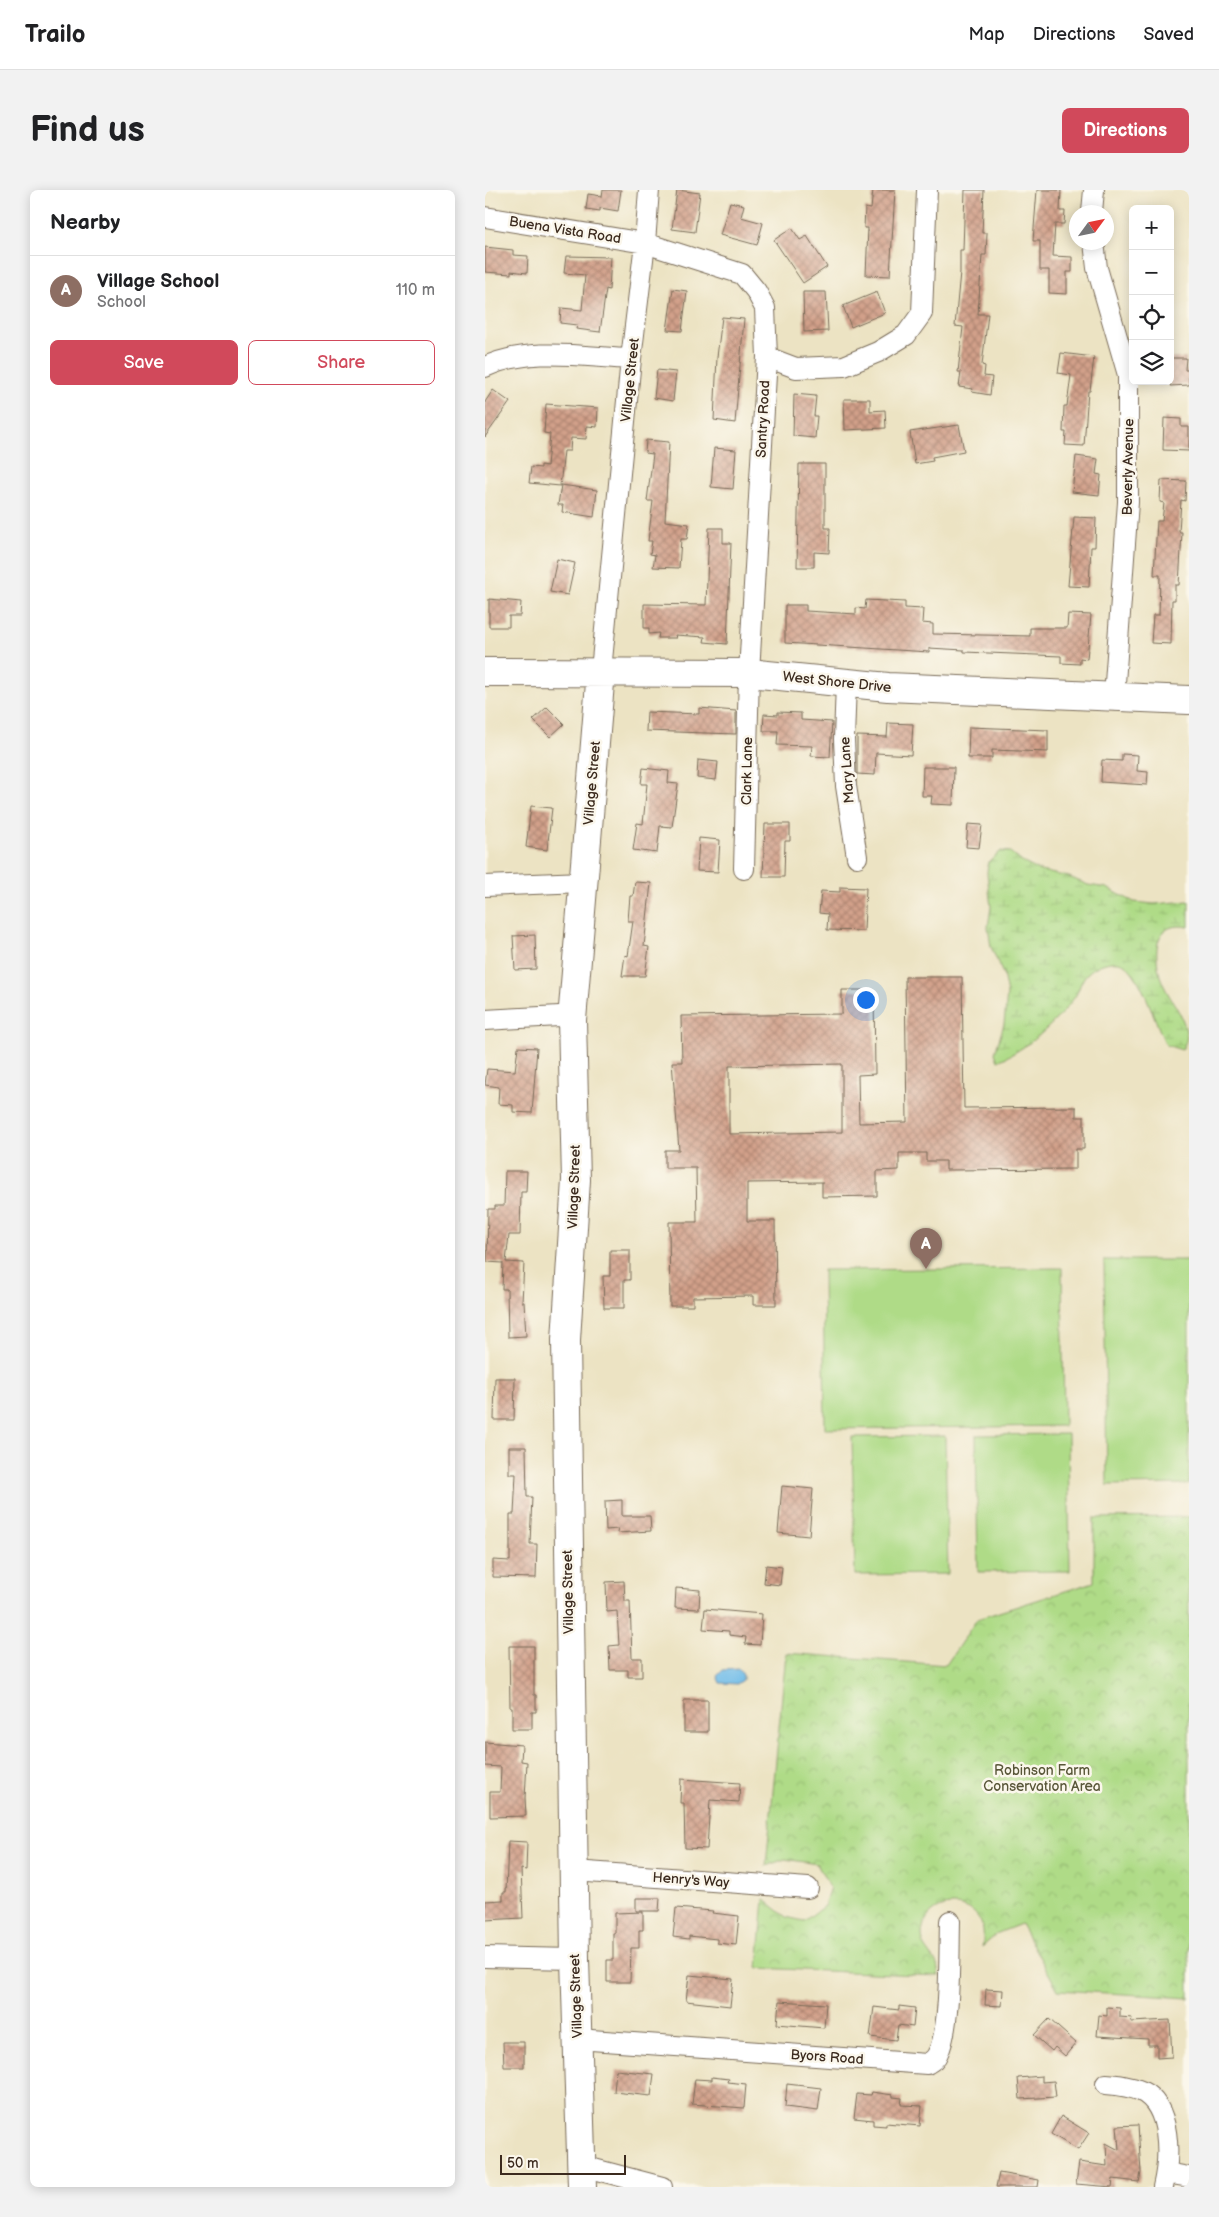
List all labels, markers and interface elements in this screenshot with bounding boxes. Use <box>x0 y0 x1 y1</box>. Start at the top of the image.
text: Trailo <box>25 20 85 49</box>
text: Map <box>969 24 1005 45</box>
text: Directions <box>1033 24 1115 45</box>
text: Saved <box>1143 24 1194 45</box>
button: Directions <box>1062 108 1189 153</box>
text: Find us <box>30 109 145 152</box>
north arrow <box>1069 205 1114 250</box>
map controls <box>1129 205 1174 385</box>
button: + <box>1129 205 1174 250</box>
text: Nearby <box>50 210 120 235</box>
street label: Buena Vista Road <box>508 213 622 247</box>
button: − <box>1129 250 1174 295</box>
text: Village School <box>97 270 219 293</box>
text: A <box>61 281 71 300</box>
text: 110 m <box>396 281 435 300</box>
text: School <box>97 293 146 312</box>
button: locate <box>1129 295 1174 340</box>
street label: Village Street <box>617 336 643 423</box>
button: Save <box>50 340 238 385</box>
button: Share <box>248 340 435 385</box>
button: layers <box>1129 340 1174 385</box>
street label: Santry Road <box>752 380 774 458</box>
street label: Beverly Avenue <box>1119 418 1137 516</box>
street label: West Shore Drive <box>782 668 892 696</box>
street label: Mary Lane <box>836 736 858 804</box>
street label: Clark Lane <box>738 737 756 805</box>
street label: Village Street <box>580 740 604 826</box>
your location <box>853 987 879 1013</box>
street label: Village Street <box>564 1144 584 1229</box>
pin: A <box>910 1228 942 1269</box>
street label: Village Street <box>559 1549 577 1634</box>
park label: Robinson Farm Conservation Area <box>983 1762 1101 1795</box>
street label: Henry's Way <box>652 1869 731 1891</box>
street label: Village Street <box>566 1953 586 2038</box>
street label: Byors Road <box>790 2046 864 2068</box>
scale bar <box>500 2152 626 2175</box>
text: 50 m <box>507 2155 539 2172</box>

